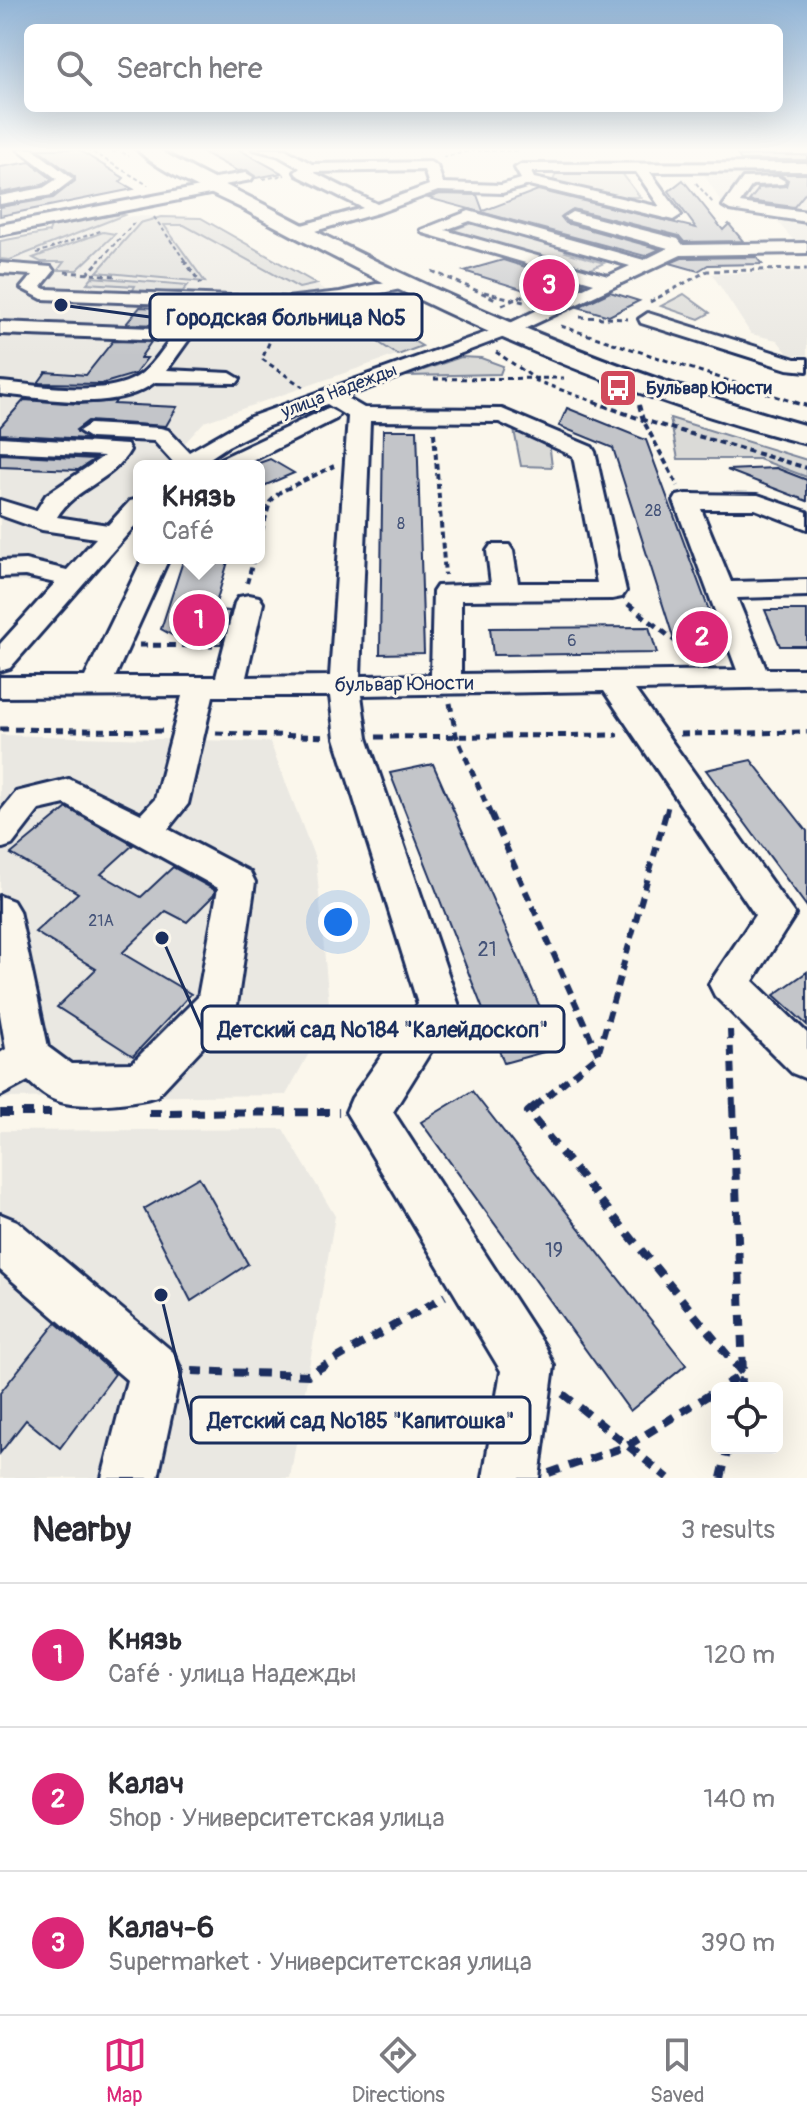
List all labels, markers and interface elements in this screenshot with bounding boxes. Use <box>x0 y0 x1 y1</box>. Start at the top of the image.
search box <box>24 24 783 112</box>
icon: search <box>52 46 96 90</box>
text: Search here <box>116 50 263 87</box>
pin: 3 <box>523 255 575 315</box>
callout: Городская больница №5 <box>150 294 422 340</box>
text: Городская больница №5 <box>166 304 406 332</box>
street label: улица Надежды <box>277 358 400 424</box>
bus stop icon: Бульвар Юности <box>597 367 639 409</box>
place label: Бульвар Юности <box>646 377 772 400</box>
popup <box>133 460 265 564</box>
text: Князь <box>162 478 236 515</box>
house number: 28 <box>644 501 662 521</box>
house number: 8 <box>397 514 405 534</box>
text: Café <box>162 515 214 547</box>
pin: 1 <box>173 590 225 650</box>
pin: 2 <box>676 607 728 667</box>
house number: 6 <box>567 631 577 651</box>
street label: бульвар Юности <box>334 670 474 698</box>
your location <box>318 902 358 942</box>
house number: 21А <box>88 911 114 931</box>
house number: 21 <box>478 937 497 962</box>
callout: Детский сад №184 "Калейдоскоп" <box>202 1006 564 1052</box>
text: Детский сад №184 "Калейдоскоп" <box>216 1016 548 1044</box>
house number: 19 <box>545 1238 563 1263</box>
map controls <box>711 1382 783 1454</box>
button: locate <box>711 1382 783 1454</box>
callout: Детский сад №185 "Капитошка" <box>191 1397 530 1443</box>
text: Детский сад №185 "Капитошка" <box>206 1407 514 1435</box>
text: Nearby <box>32 1509 131 1552</box>
text: 3 results <box>681 1514 775 1546</box>
text: Князь <box>108 1621 183 1658</box>
text: 1 <box>53 1639 63 1671</box>
text: 120 m <box>704 1639 775 1671</box>
text: Café · улица Надежды <box>108 1658 357 1690</box>
text: Калач <box>108 1765 184 1802</box>
text: 2 <box>51 1783 65 1815</box>
text: 140 m <box>703 1783 775 1815</box>
text: Shop · Университетская улица <box>108 1802 445 1834</box>
text: Калач-6 <box>108 1909 214 1946</box>
text: 3 <box>51 1927 65 1959</box>
text: 390 m <box>701 1927 775 1959</box>
text: Supermarket · Университетская улица <box>108 1946 532 1978</box>
tab: Map <box>103 2033 147 2109</box>
tab: Directions <box>352 2033 445 2109</box>
tab: Saved <box>650 2033 704 2109</box>

